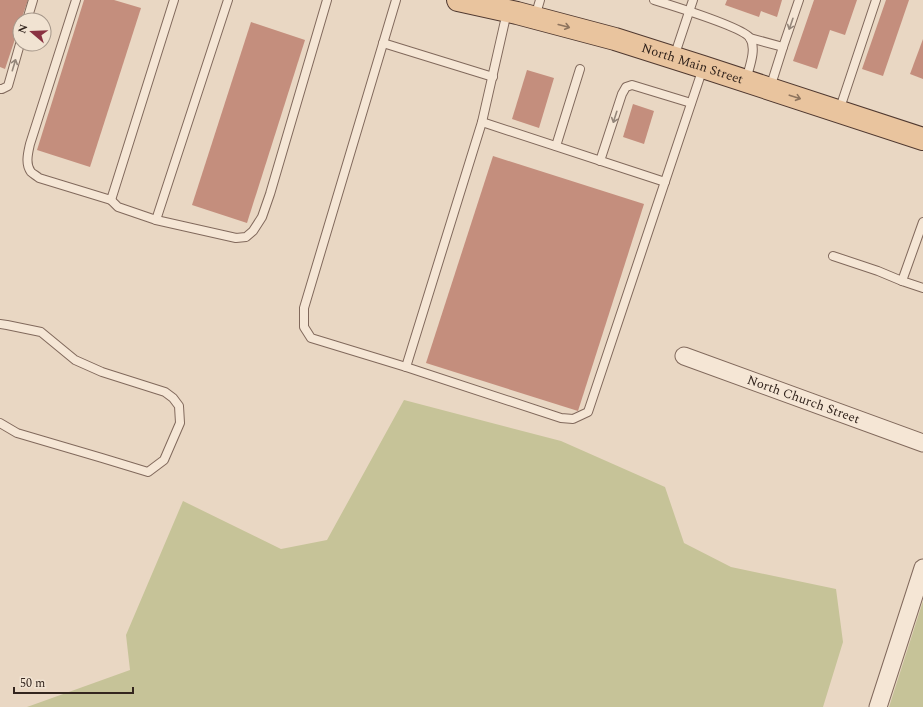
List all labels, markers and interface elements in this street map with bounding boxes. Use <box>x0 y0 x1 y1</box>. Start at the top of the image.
north arrow <box>12 12 52 52</box>
one-way arrow <box>787 17 794 30</box>
text: N <box>14 22 33 36</box>
one-way arrow <box>557 22 570 30</box>
street label: North Main Street <box>639 38 746 90</box>
one-way arrow <box>11 59 18 72</box>
one-way arrow <box>788 94 801 101</box>
one-way arrow <box>610 111 618 123</box>
street label: North Church Street <box>744 370 863 429</box>
scale bar <box>14 669 133 695</box>
text: 50 m <box>20 674 45 693</box>

